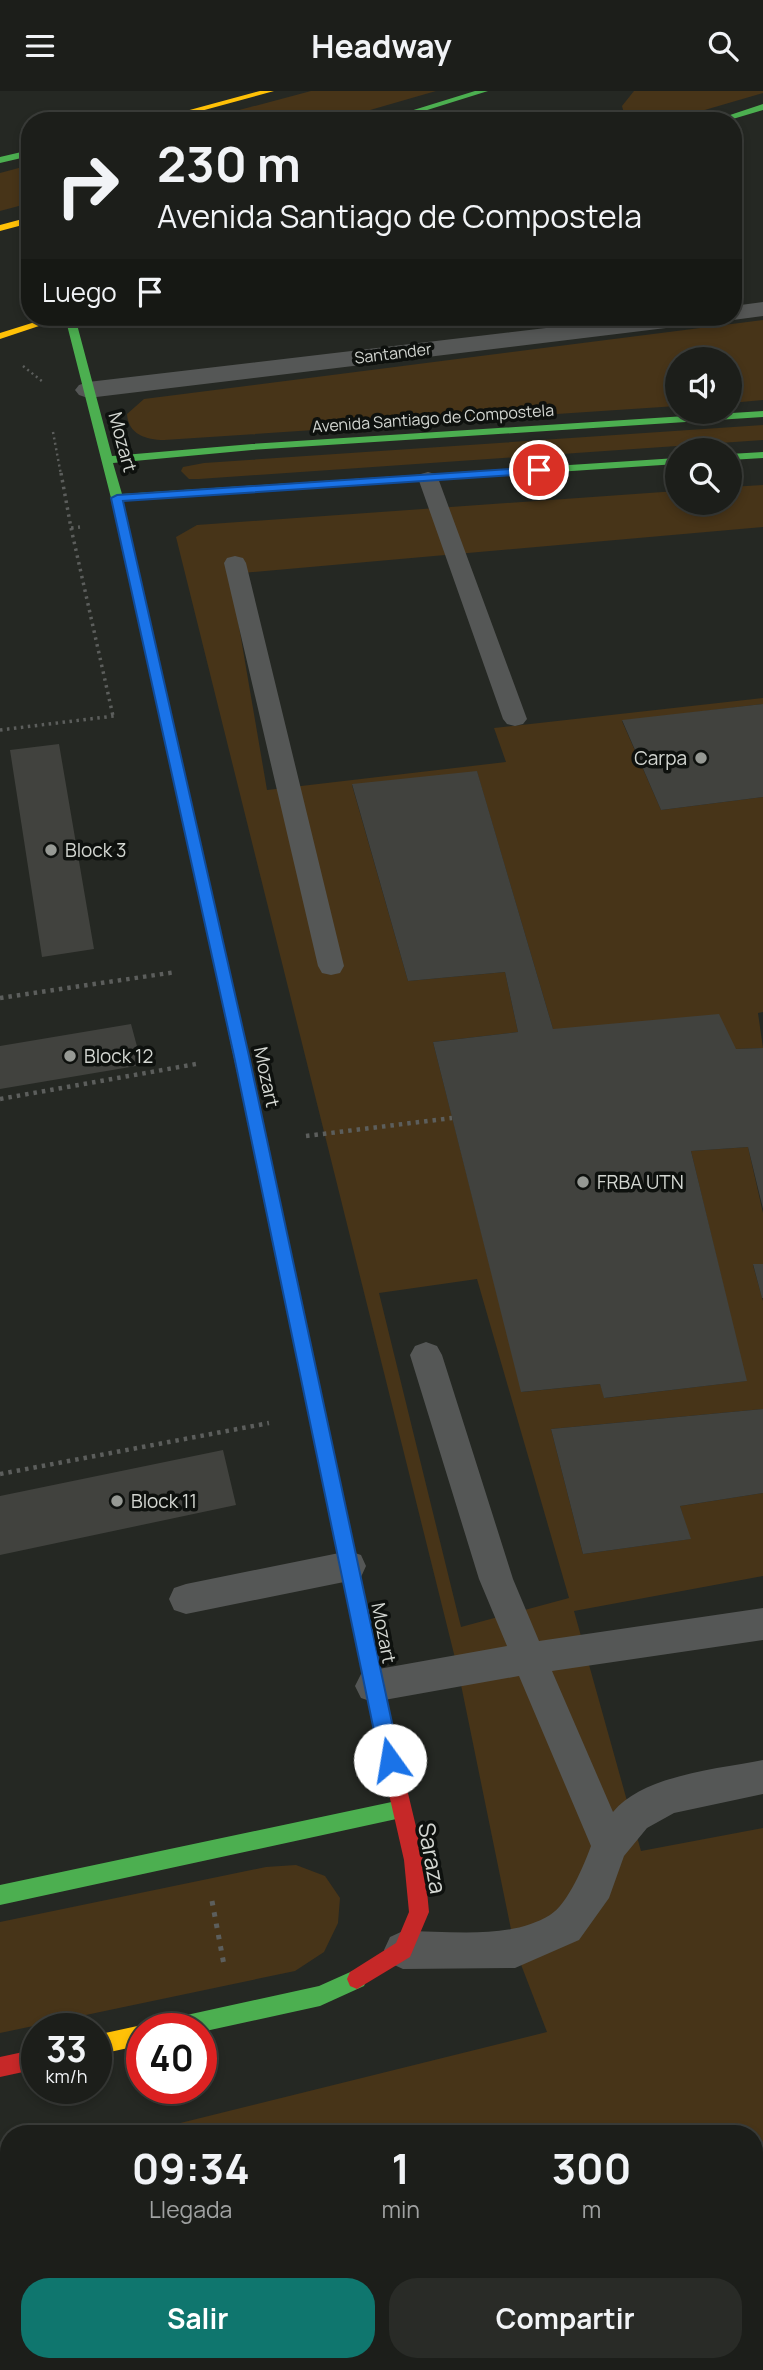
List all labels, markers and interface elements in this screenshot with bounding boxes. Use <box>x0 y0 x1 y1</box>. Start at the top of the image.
text: Headway <box>311 24 452 68</box>
icon: menu <box>21 27 59 65</box>
icon: search <box>704 27 742 65</box>
text: 230 m <box>157 130 301 197</box>
icon: right <box>42 140 133 231</box>
text: Avenida Santiago de Compostela <box>157 194 642 238</box>
icon: arrive <box>131 273 169 311</box>
text: Luego <box>42 274 117 310</box>
street label: Santander <box>353 337 433 369</box>
map controls <box>665 347 742 515</box>
button: sound <box>665 347 742 424</box>
street label: Avenida Santiago de Compostela <box>311 399 555 437</box>
street label: Mozart <box>103 409 143 475</box>
button: search <box>665 438 742 515</box>
pin <box>509 440 569 500</box>
icon: arrive <box>520 451 558 489</box>
place label: Carpa <box>634 745 687 771</box>
marker: Carpa <box>693 750 709 766</box>
place label: Block 3 <box>65 837 127 863</box>
marker: Block 3 <box>43 842 59 858</box>
place label: Block 12 <box>84 1043 153 1069</box>
street label: Mozart <box>248 1044 286 1110</box>
marker: Block 12 <box>62 1048 78 1064</box>
place label: FRBA UTN <box>597 1169 684 1195</box>
marker: FRBA UTN <box>575 1174 591 1190</box>
place label: Block 11 <box>131 1488 197 1514</box>
marker: Block 11 <box>109 1493 125 1509</box>
street label: Mozart <box>365 1600 403 1666</box>
position arrow <box>353 1723 427 1797</box>
street label: Saraza <box>411 1820 455 1896</box>
speed limit sign: 40 <box>126 2013 217 2104</box>
text: 33 <box>46 2025 87 2073</box>
text: km/h <box>46 2064 87 2088</box>
text: 09:34 <box>132 2139 250 2197</box>
text: 1 <box>391 2139 410 2197</box>
text: 300 <box>552 2139 631 2197</box>
text: Llegada <box>149 2193 232 2225</box>
text: min <box>381 2193 420 2225</box>
text: m <box>582 2193 601 2225</box>
button: Salir <box>21 2278 375 2358</box>
button: Compartir <box>389 2278 742 2358</box>

